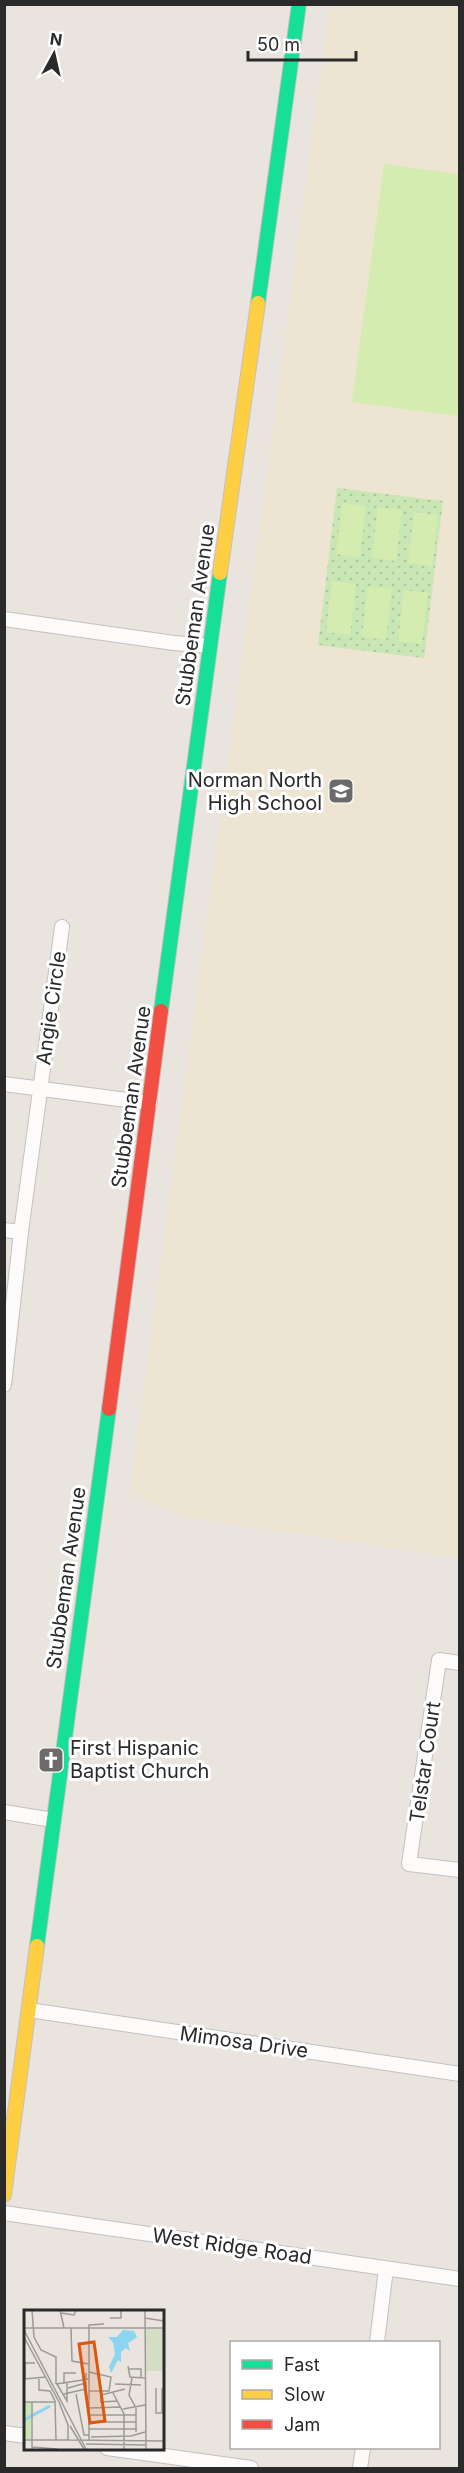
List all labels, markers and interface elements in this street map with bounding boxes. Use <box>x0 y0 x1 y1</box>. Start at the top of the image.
north arrow <box>24 24 84 84</box>
scale bar <box>248 24 356 62</box>
text: N <box>49 28 64 50</box>
text: 50 m <box>257 34 300 55</box>
street label: Stubbeman Avenue <box>170 522 220 708</box>
place label: Norman North High School <box>188 768 322 815</box>
school or university icon: Norman North High School <box>326 776 356 806</box>
street label: Angie Circle <box>31 950 71 1066</box>
street label: Stubbeman Avenue <box>106 1004 156 1190</box>
street label: Stubbeman Avenue <box>41 1485 91 1671</box>
street label: Telstar Court <box>405 1699 445 1824</box>
place label: First Hispanic Baptist Church <box>70 1736 209 1783</box>
church icon: First Hispanic Baptist Church <box>36 1745 66 1775</box>
street label: Mimosa Drive <box>178 2021 310 2063</box>
street label: West Ridge Road <box>151 2223 313 2269</box>
inset map <box>24 2310 164 2449</box>
legend <box>230 2341 440 2449</box>
text: Fast <box>284 2354 320 2375</box>
text: Slow <box>284 2384 325 2405</box>
text: Jam <box>284 2414 320 2435</box>

